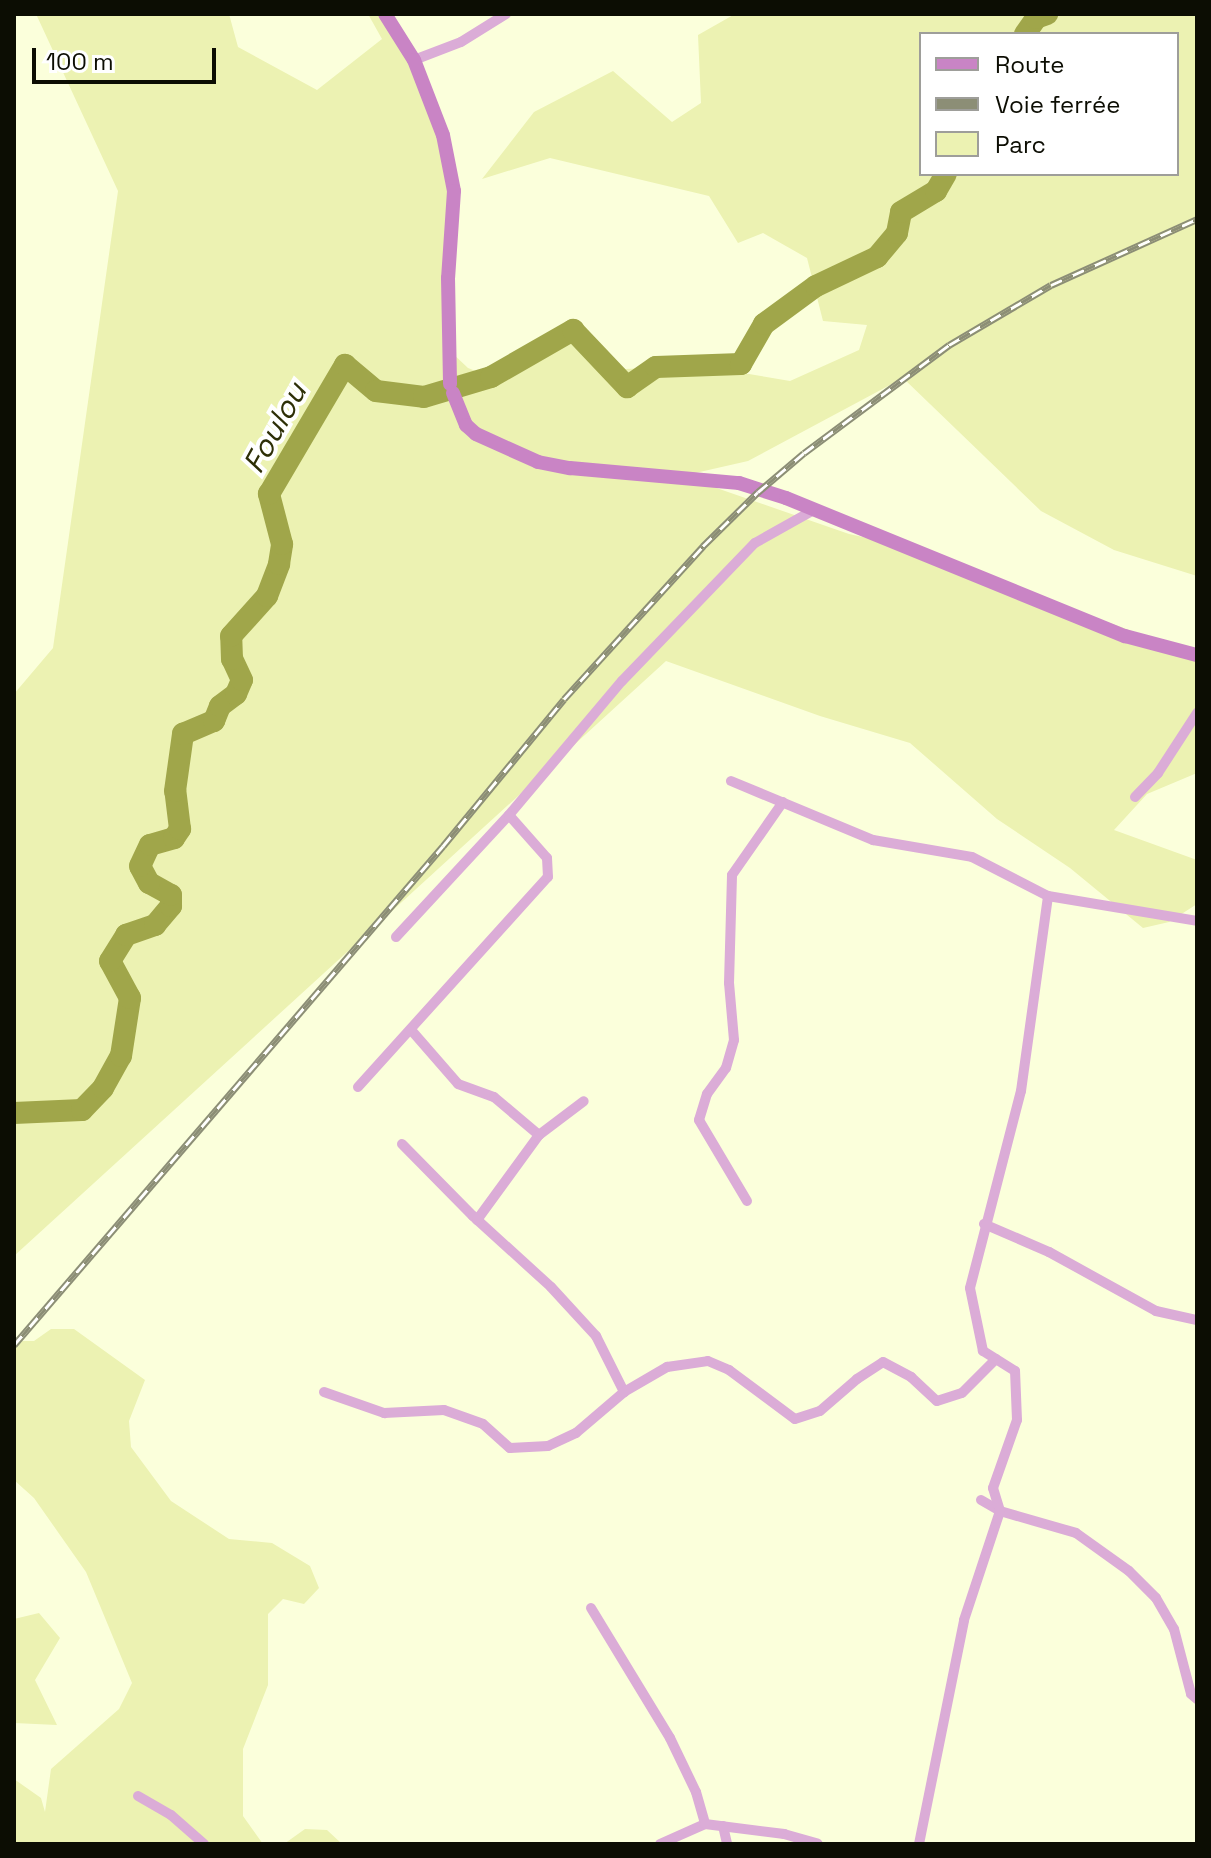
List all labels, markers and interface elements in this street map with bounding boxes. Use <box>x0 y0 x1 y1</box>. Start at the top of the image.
scale bar <box>36 32 220 82</box>
legend <box>919 32 1179 176</box>
text: 100 m <box>46 46 114 77</box>
text: Route <box>995 49 1064 80</box>
text: Voie ferrée <box>995 89 1120 120</box>
text: Parc <box>995 129 1046 160</box>
water label: Foulou <box>236 377 314 479</box>

